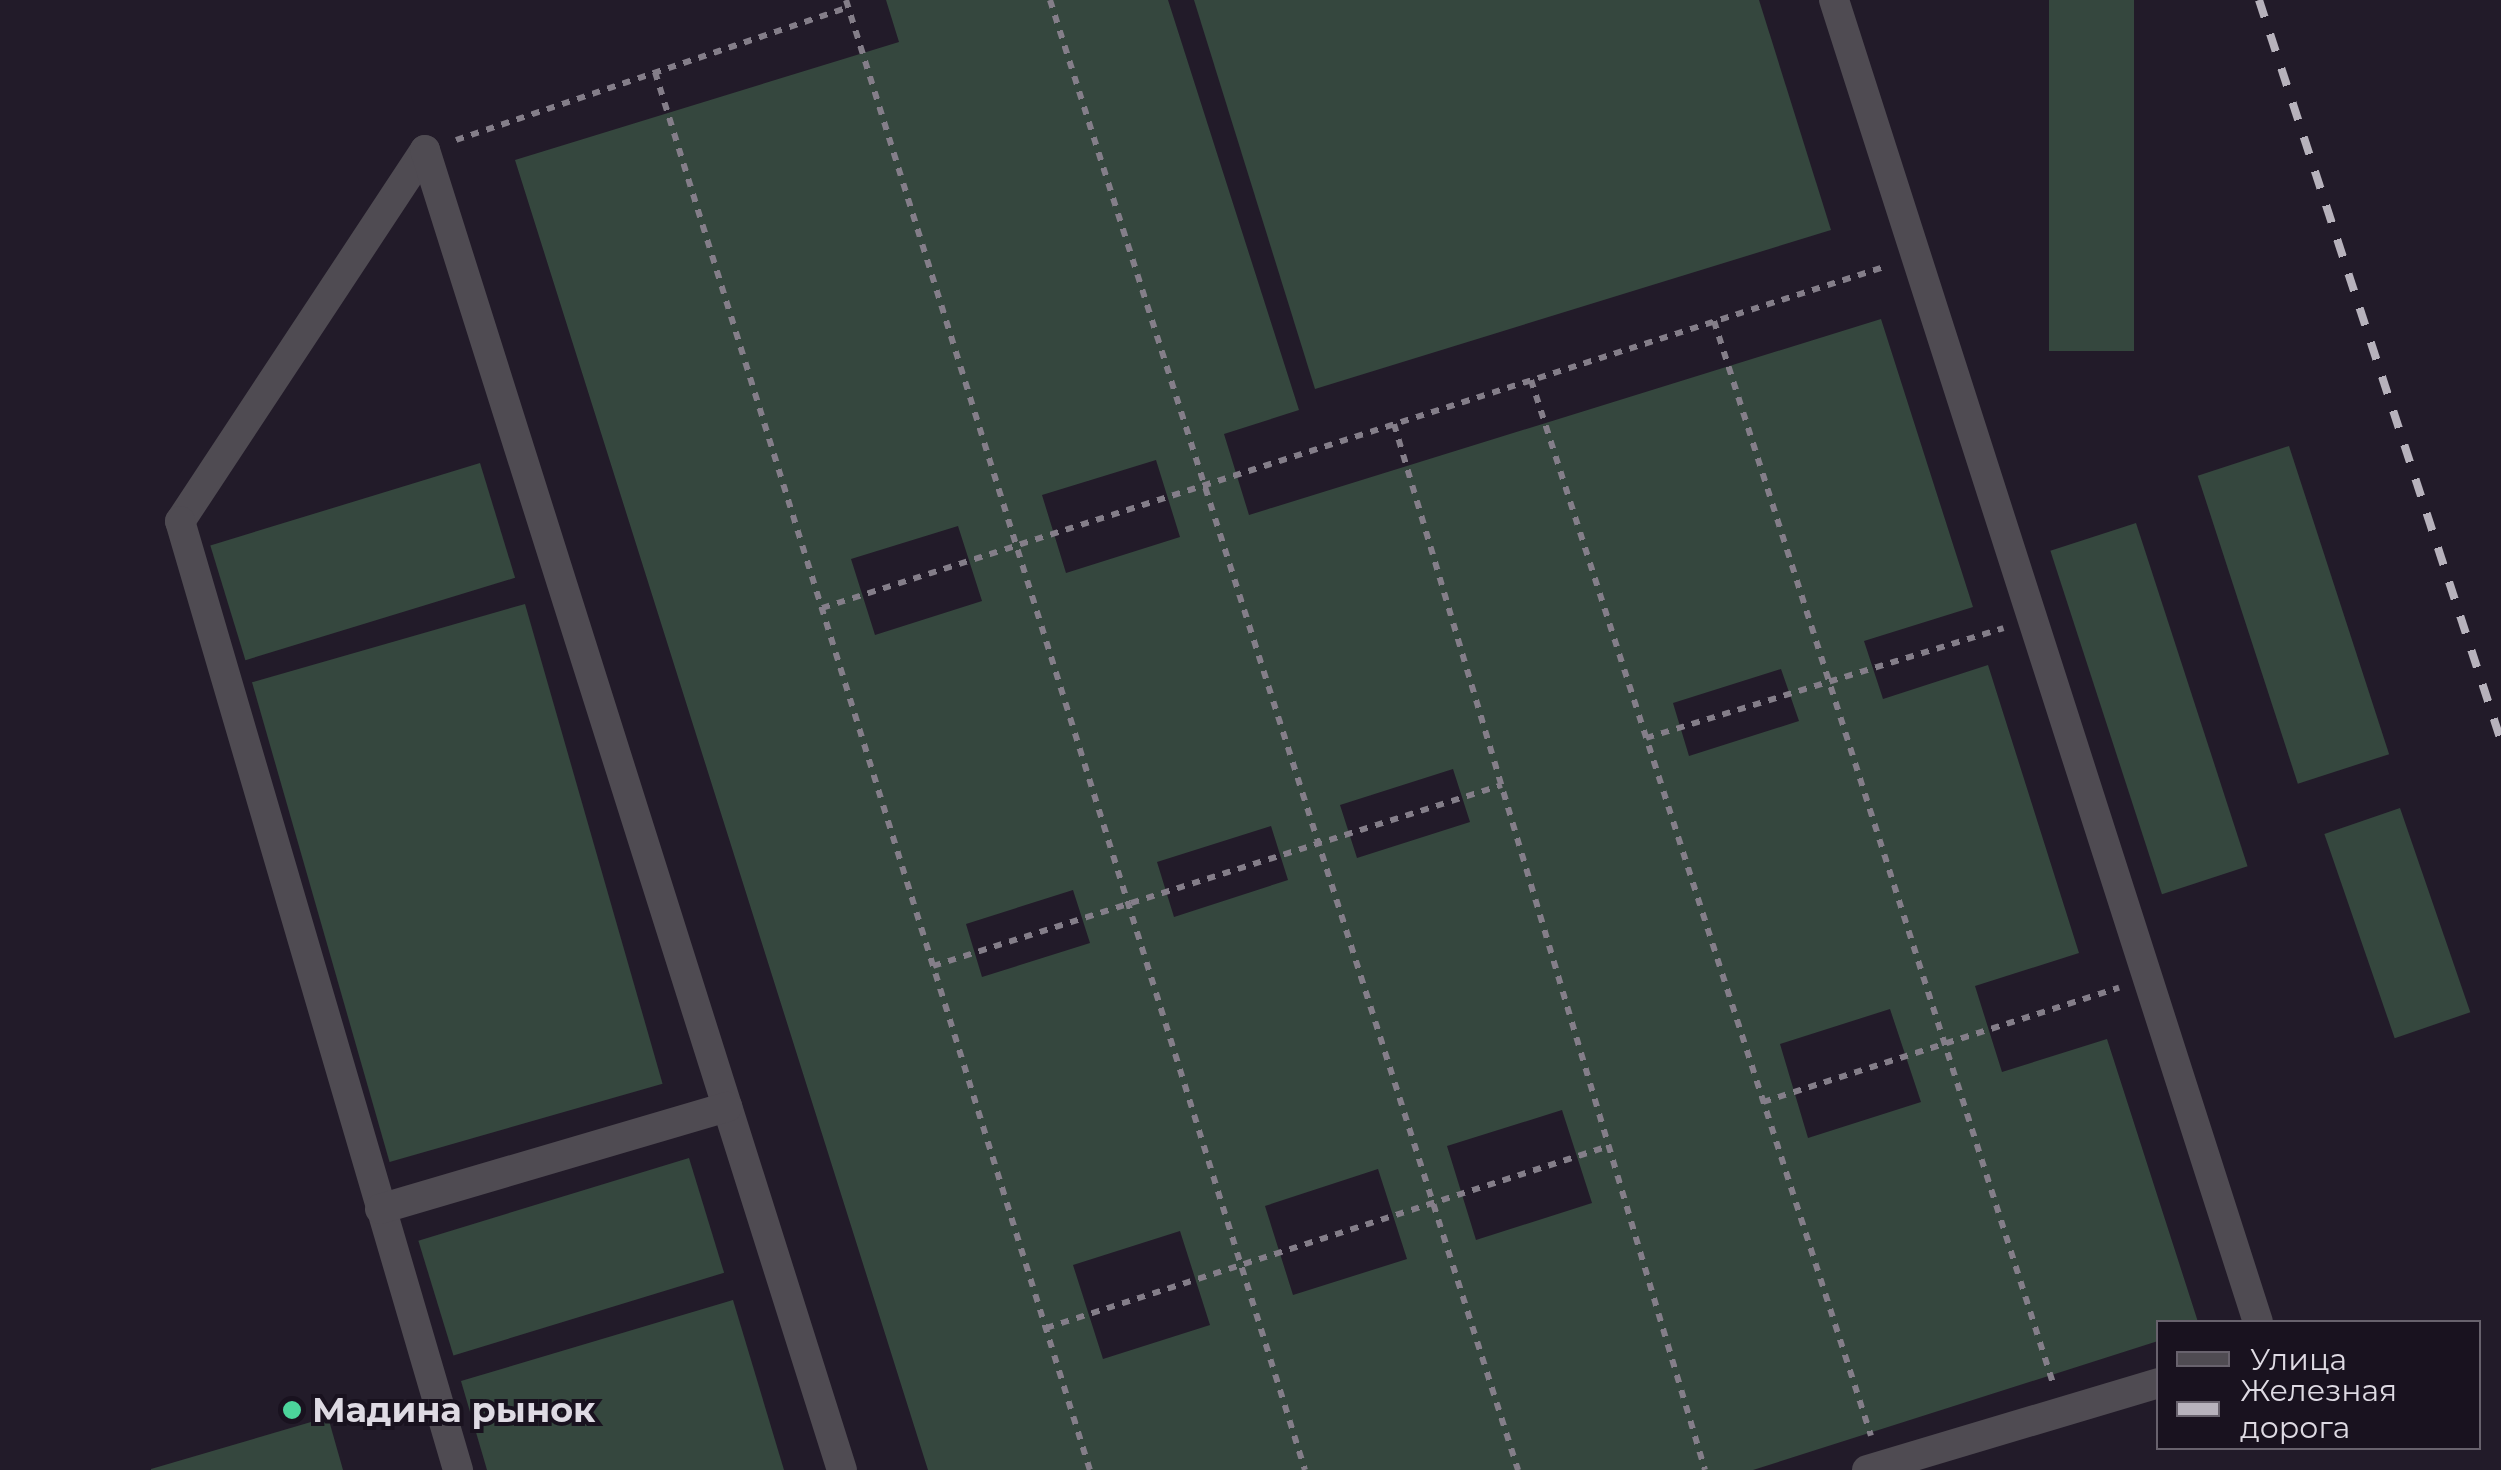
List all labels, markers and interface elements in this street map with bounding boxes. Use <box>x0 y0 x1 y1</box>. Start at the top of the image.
legend <box>2156 1320 2481 1450</box>
text: Улица <box>2250 1341 2347 1378</box>
text: Железная дорога <box>2240 1372 2397 1446</box>
place label: Мадина рынок <box>312 1389 596 1431</box>
marker: Мадина рынок <box>281 1399 303 1421</box>

